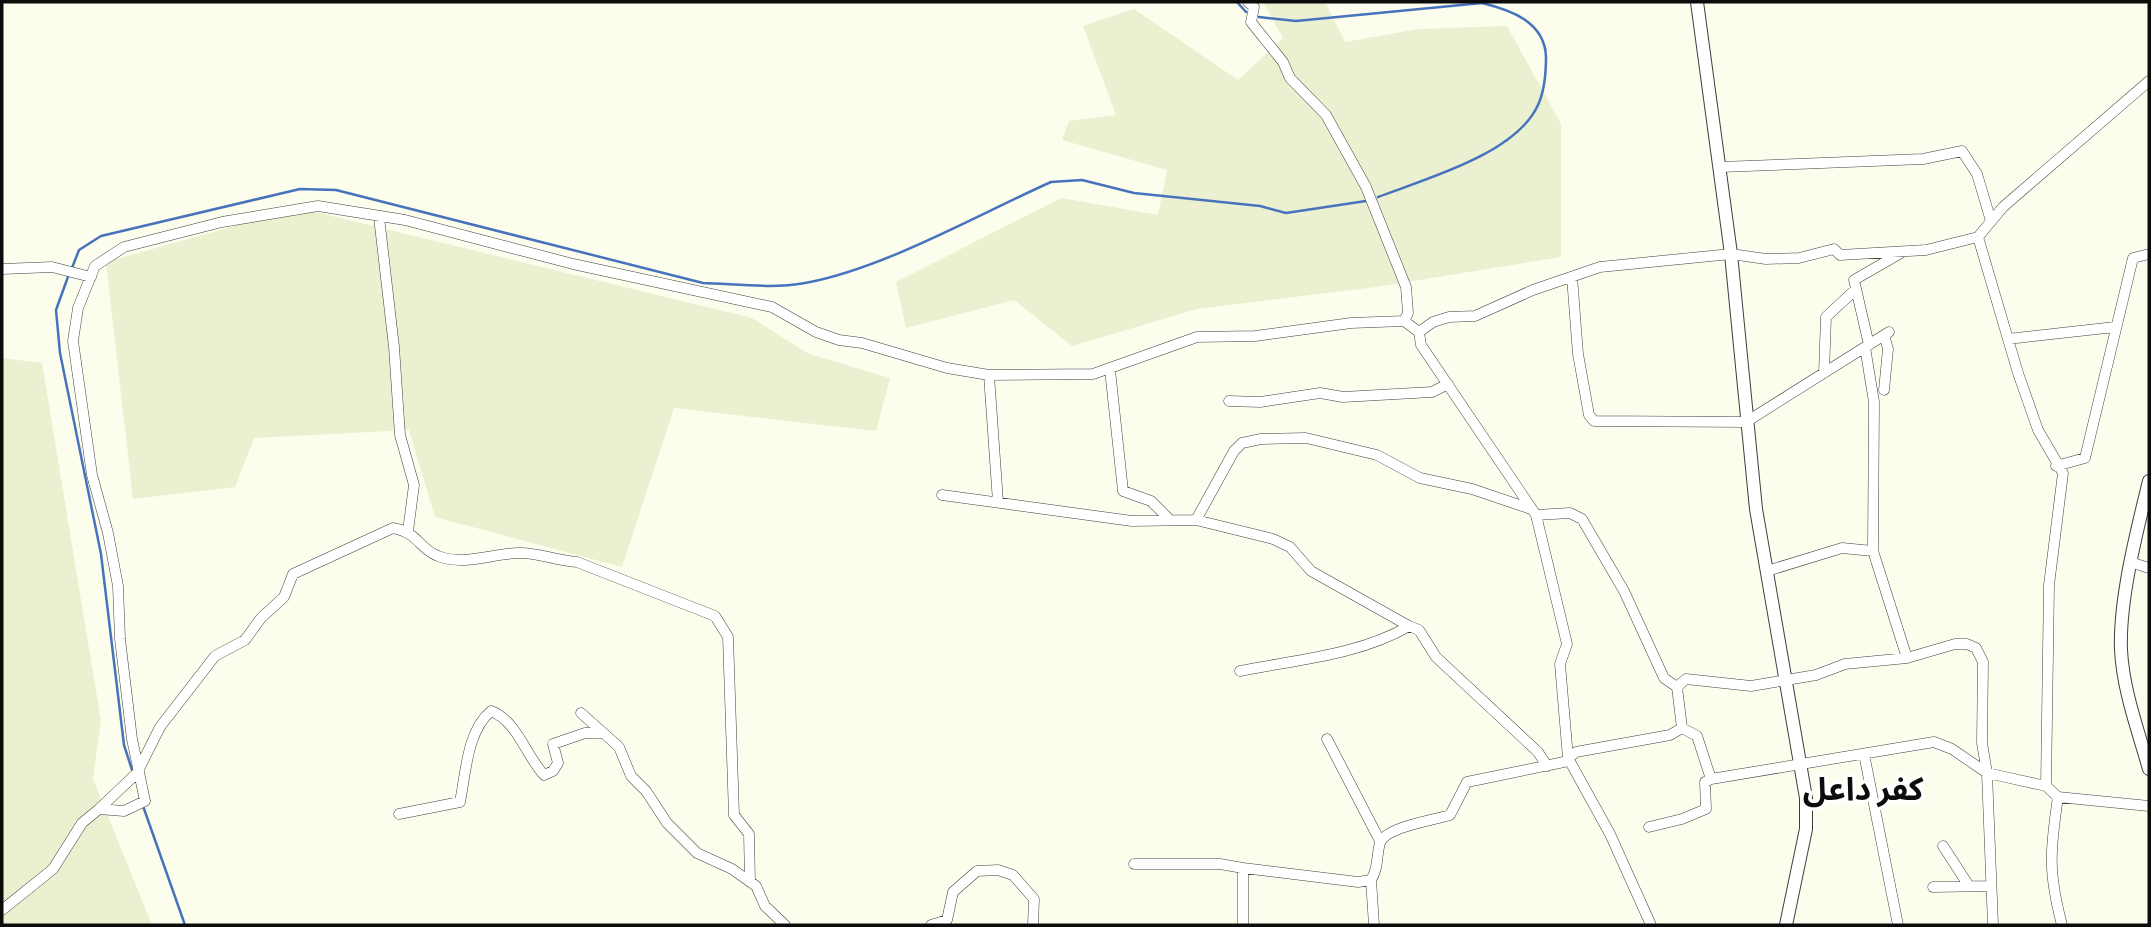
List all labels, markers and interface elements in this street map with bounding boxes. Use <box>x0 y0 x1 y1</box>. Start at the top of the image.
district label: كفر داعل <box>1803 762 1924 810</box>

